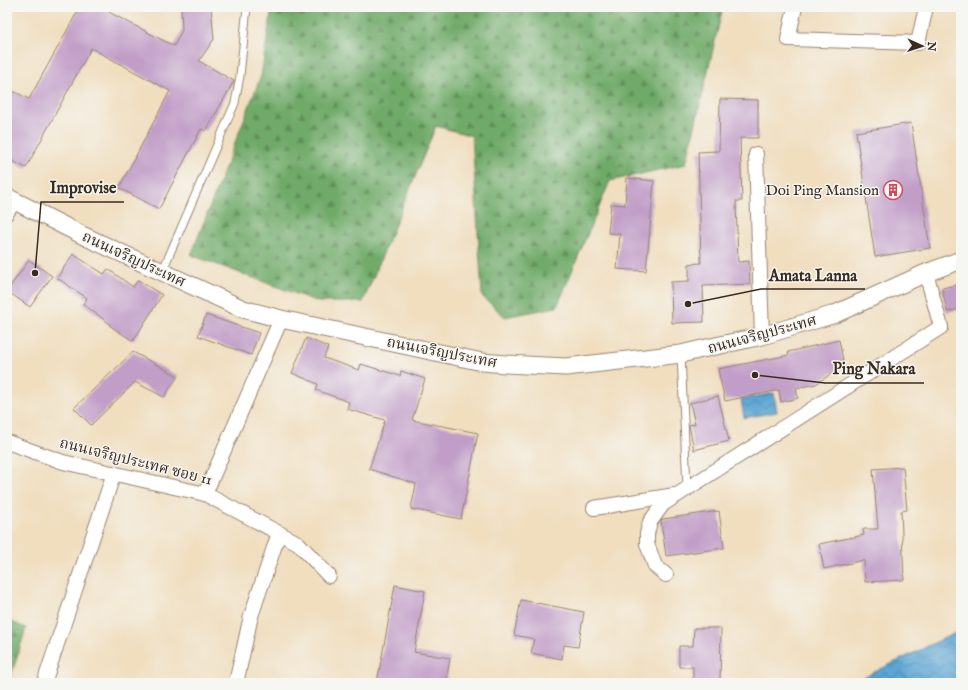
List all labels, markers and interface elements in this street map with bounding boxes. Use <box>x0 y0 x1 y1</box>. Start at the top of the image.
north arrow <box>902 26 942 66</box>
text: N <box>924 40 938 52</box>
callout: Improvise <box>41 174 124 202</box>
text: Improvise <box>50 179 117 199</box>
building icon: Doi Ping Mansion <box>882 179 904 201</box>
place label: Doi Ping Mansion <box>766 181 879 200</box>
street label: ถนนเจริญประเทศ <box>79 227 189 292</box>
callout: Amata Lanna <box>761 261 865 289</box>
text: Amata Lanna <box>768 267 858 287</box>
street label: ถนนเจริญประเทศ <box>706 311 819 358</box>
street label: ถนนเจริญประเทศ <box>385 332 499 373</box>
callout: Ping Nakara <box>825 355 924 383</box>
text: Ping Nakara <box>833 360 916 380</box>
street label: ถนนเจริญประเทศ ซอย 11 <box>58 433 214 490</box>

